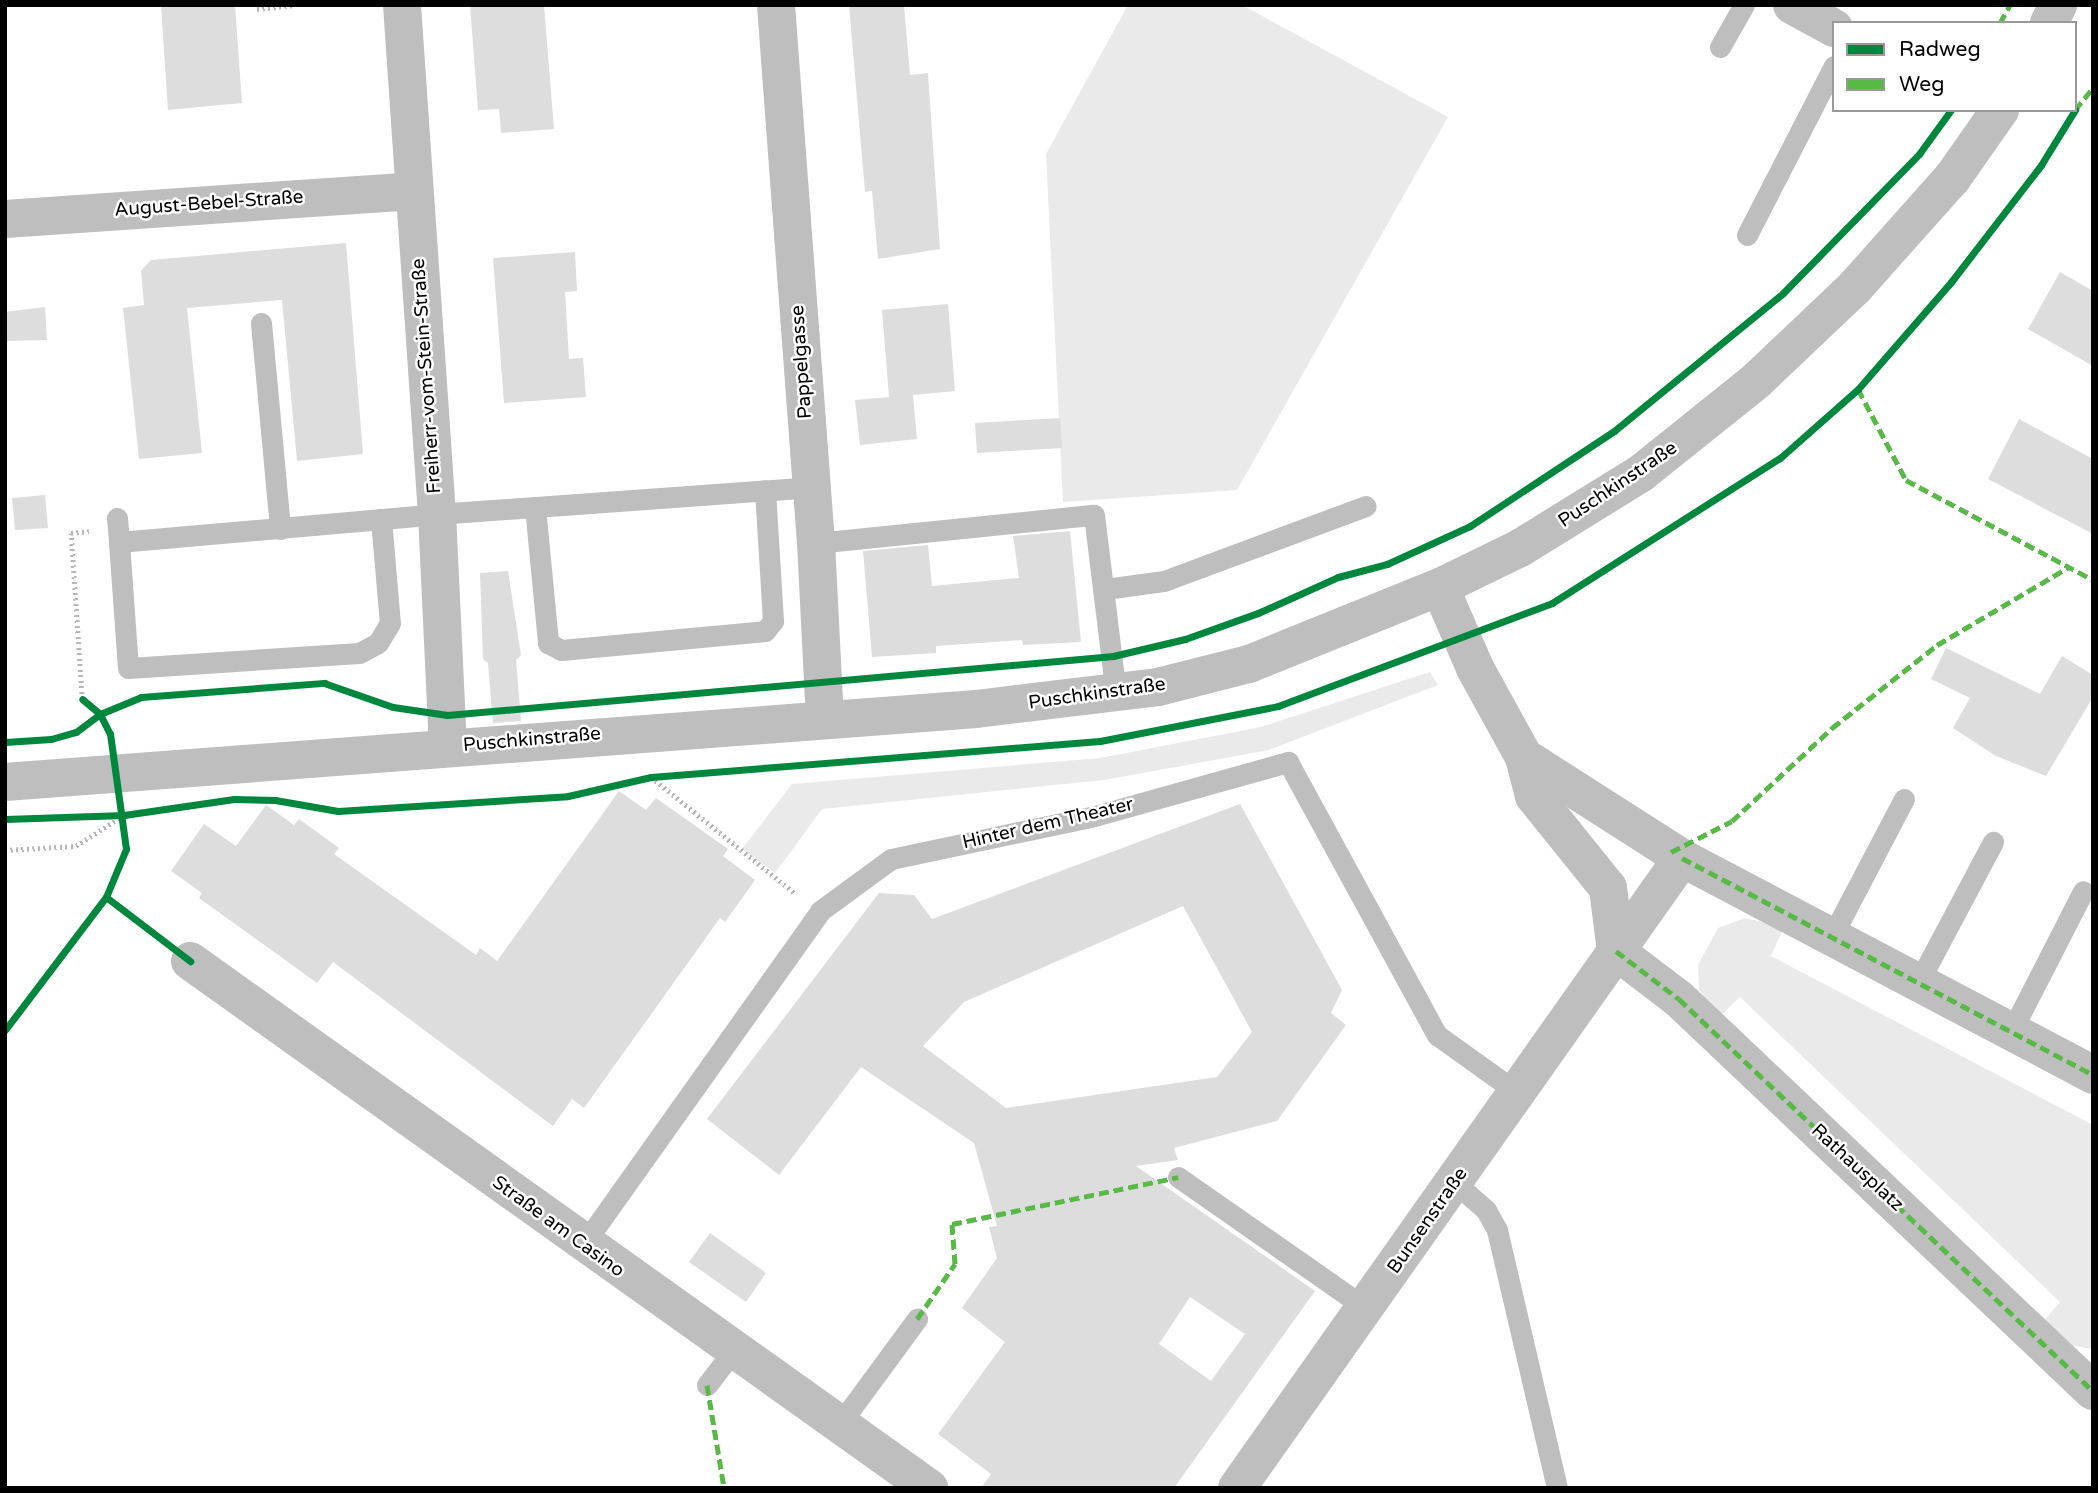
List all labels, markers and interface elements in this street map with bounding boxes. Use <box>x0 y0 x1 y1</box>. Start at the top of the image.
legend <box>1832 21 2077 112</box>
text: Radweg <box>1899 37 1981 62</box>
text: Weg <box>1899 72 1944 97</box>
street label: August-Bebel-Straße <box>114 186 304 222</box>
street label: Freiherr-vom-Stein-Straße <box>407 258 447 494</box>
street label: Pappelgasse <box>787 304 817 420</box>
street label: Puschkinstraße <box>1554 437 1682 533</box>
street label: Puschkinstraße <box>1027 673 1167 715</box>
street label: Puschkinstraße <box>462 723 602 757</box>
street label: Hinter dem Theater <box>960 793 1136 855</box>
street label: Rathausplatz <box>1806 1119 1908 1217</box>
street label: Bunsenstraße <box>1383 1164 1473 1278</box>
street label: Straße am Casino <box>488 1171 628 1283</box>

